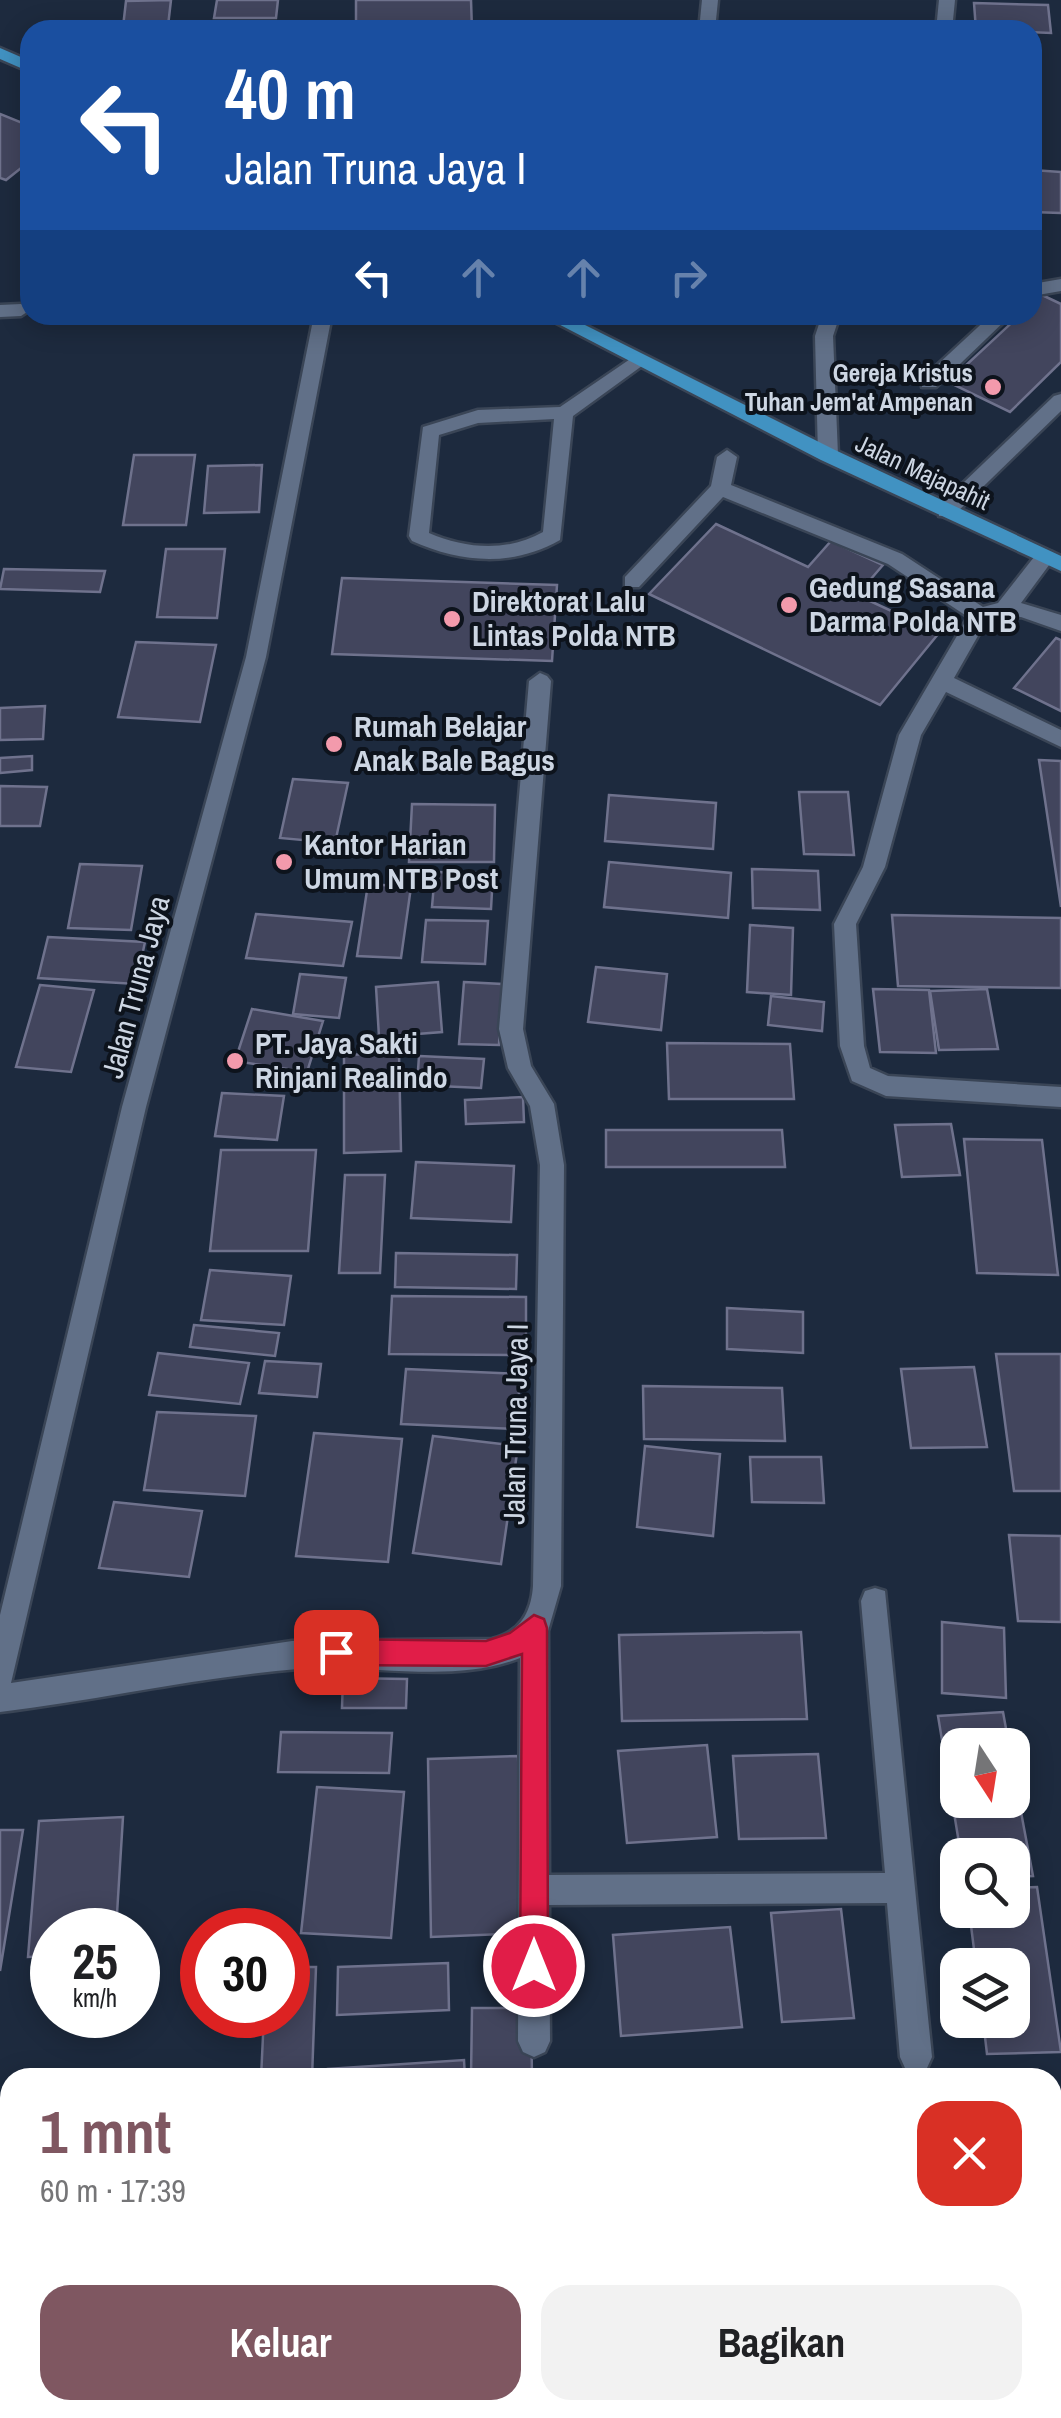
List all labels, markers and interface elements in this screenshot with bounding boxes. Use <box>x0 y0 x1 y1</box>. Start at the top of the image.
text: 40 m <box>225 47 356 141</box>
icon: left <box>60 60 190 190</box>
text: Jalan Truna Jaya I <box>225 137 527 198</box>
icon: left <box>346 250 401 305</box>
icon: ahead <box>451 250 506 305</box>
icon: ahead <box>556 250 611 305</box>
icon: right <box>661 250 716 305</box>
place label: Gereja Kristus Tuhan Jem'at Ampenan <box>745 356 973 419</box>
marker: Gereja Kristus Tuhan Jem'at Ampenan <box>982 376 1004 398</box>
street label: Jalan Majapahit <box>850 426 996 518</box>
place label: Gedung Sasana Darma Polda NTB <box>809 567 1017 641</box>
place label: Direktorat Lalu Lintas Polda NTB <box>472 581 676 655</box>
marker: Gedung Sasana Darma Polda NTB <box>778 594 800 616</box>
marker: Direktorat Lalu Lintas Polda NTB <box>441 608 463 630</box>
place label: Rumah Belajar Anak Bale Bagus <box>354 706 555 780</box>
marker: Rumah Belajar Anak Bale Bagus <box>323 733 345 755</box>
place label: Kantor Harian Umum NTB Post <box>304 824 498 898</box>
marker: Kantor Harian Umum NTB Post <box>273 851 295 873</box>
street label: Jalan Truna Jaya <box>91 891 179 1082</box>
place label: PT. Jaya Sakti Rinjani Realindo <box>255 1023 448 1097</box>
marker: PT. Jaya Sakti Rinjani Realindo <box>224 1050 246 1072</box>
street label: Jalan Truna Jaya I <box>493 1323 537 1525</box>
pin <box>294 1610 379 1695</box>
icon: arrive <box>309 1625 364 1680</box>
north arrow <box>940 1728 1030 1818</box>
map controls <box>940 1728 1030 2038</box>
button: search <box>940 1838 1030 1928</box>
speed limit sign: 30 <box>180 1908 310 2038</box>
position arrow <box>482 1914 586 2018</box>
text: 25 <box>72 1927 118 1995</box>
button: layers <box>940 1948 1030 2038</box>
text: km/h <box>73 1981 117 2015</box>
text: 1 mnt <box>40 2091 171 2172</box>
button: close <box>917 2101 1022 2206</box>
text: 60 m · 17:39 <box>40 2169 186 2212</box>
button: Keluar <box>40 2285 521 2400</box>
button: Bagikan <box>541 2285 1022 2400</box>

